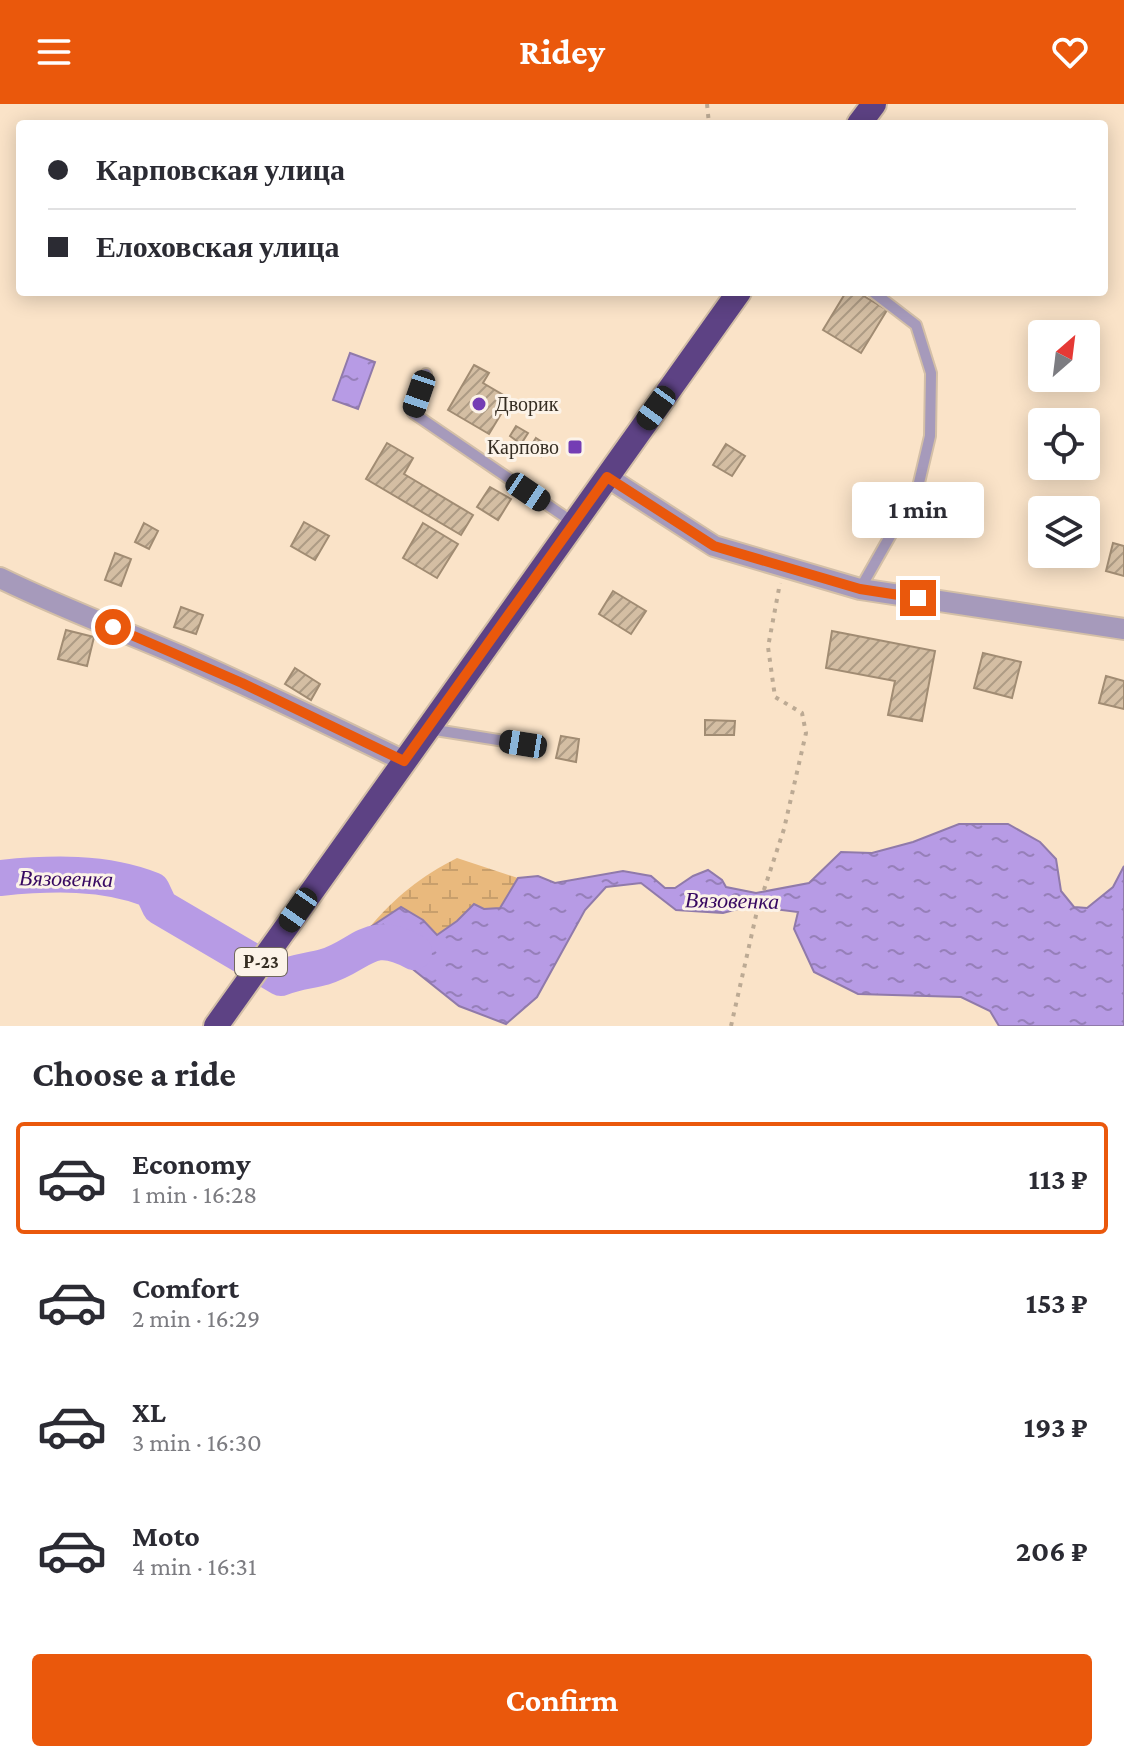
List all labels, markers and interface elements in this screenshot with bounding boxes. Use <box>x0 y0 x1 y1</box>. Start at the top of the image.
icon: menu <box>32 30 76 74</box>
icon: heart <box>1048 30 1092 74</box>
text: Ridey <box>519 32 605 72</box>
text: Карповская улица <box>96 153 345 186</box>
text: Елоховская улица <box>96 230 340 263</box>
north arrow <box>1028 320 1100 392</box>
map controls <box>1028 320 1100 568</box>
car <box>400 367 438 421</box>
car <box>632 382 680 434</box>
place label: Дворик <box>495 393 559 416</box>
marker: Дворик <box>470 395 488 413</box>
button: locate <box>1028 408 1100 480</box>
place label: Карпово <box>487 436 559 459</box>
marker: Карпово <box>566 438 584 456</box>
car <box>501 469 555 515</box>
callout: 1 min <box>852 482 984 538</box>
text: 1 min <box>888 495 948 524</box>
button: layers <box>1028 496 1100 568</box>
route end <box>900 580 936 616</box>
route start <box>95 609 131 645</box>
car <box>497 728 549 760</box>
water label: Вязовенка <box>19 865 113 892</box>
car <box>274 883 322 937</box>
water label: Вязовенка <box>685 887 779 914</box>
road number: Р-23 <box>235 948 287 976</box>
text: Choose a ride <box>32 1054 236 1094</box>
icon: car <box>36 1142 108 1214</box>
text: Economy <box>132 1147 251 1180</box>
text: 113 ₽ <box>1028 1162 1088 1195</box>
text: 1 min · 16:28 <box>132 1180 257 1209</box>
icon: car <box>36 1266 108 1338</box>
text: Comfort <box>132 1271 239 1304</box>
text: 153 ₽ <box>1026 1286 1088 1319</box>
text: 2 min · 16:29 <box>132 1304 260 1333</box>
icon: car <box>36 1390 108 1462</box>
text: XL <box>132 1395 166 1428</box>
text: 193 ₽ <box>1024 1410 1088 1443</box>
text: 3 min · 16:30 <box>132 1428 262 1457</box>
icon: car <box>36 1514 108 1586</box>
text: Moto <box>132 1519 200 1552</box>
text: 206 ₽ <box>1016 1534 1088 1567</box>
text: 4 min · 16:31 <box>132 1552 257 1581</box>
button: Confirm <box>32 1654 1092 1746</box>

